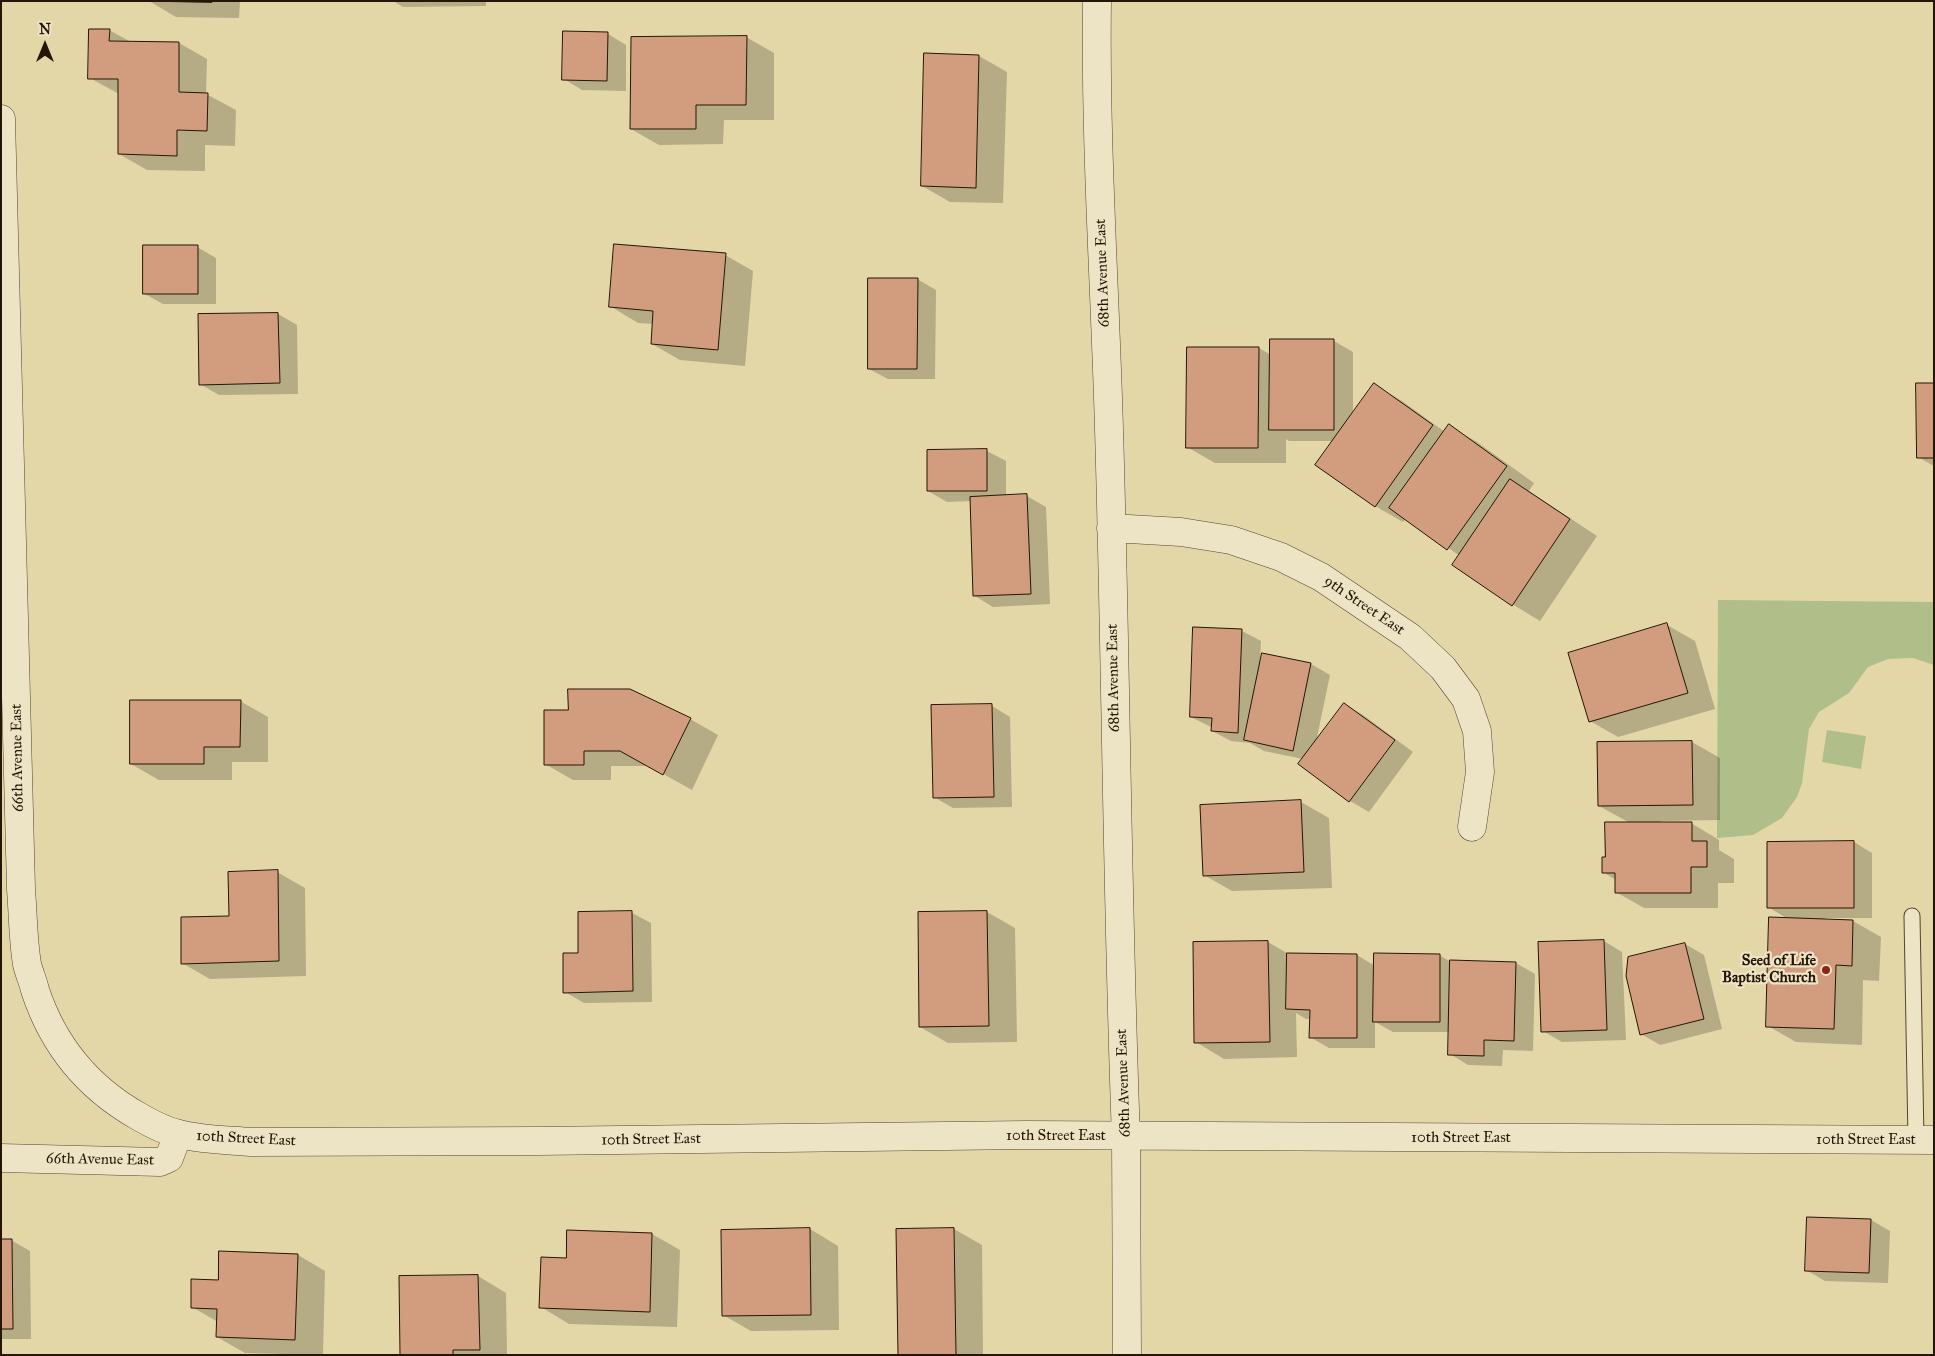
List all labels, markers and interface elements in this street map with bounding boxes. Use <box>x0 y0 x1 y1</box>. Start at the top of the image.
north arrow <box>20 20 70 70</box>
text: N <box>39 21 51 38</box>
street label: 68th Avenue East <box>1092 218 1114 328</box>
street label: 9th Street East <box>1320 572 1408 640</box>
street label: 68th Avenue East <box>1104 624 1124 732</box>
street label: 66th Avenue East <box>8 704 28 812</box>
place label: Seed of Life Baptist Church <box>1722 952 1816 987</box>
marker: Seed of Life Baptist Church <box>1820 964 1832 976</box>
street label: 68th Avenue East <box>1113 1028 1135 1138</box>
street label: 10th Street East <box>196 1127 296 1151</box>
street label: 10th Street East <box>1006 1127 1106 1145</box>
street label: 10th Street East <box>1411 1129 1511 1147</box>
street label: 10th Street East <box>601 1130 701 1150</box>
street label: 10th Street East <box>1816 1131 1916 1149</box>
street label: 66th Avenue East <box>46 1150 154 1170</box>

